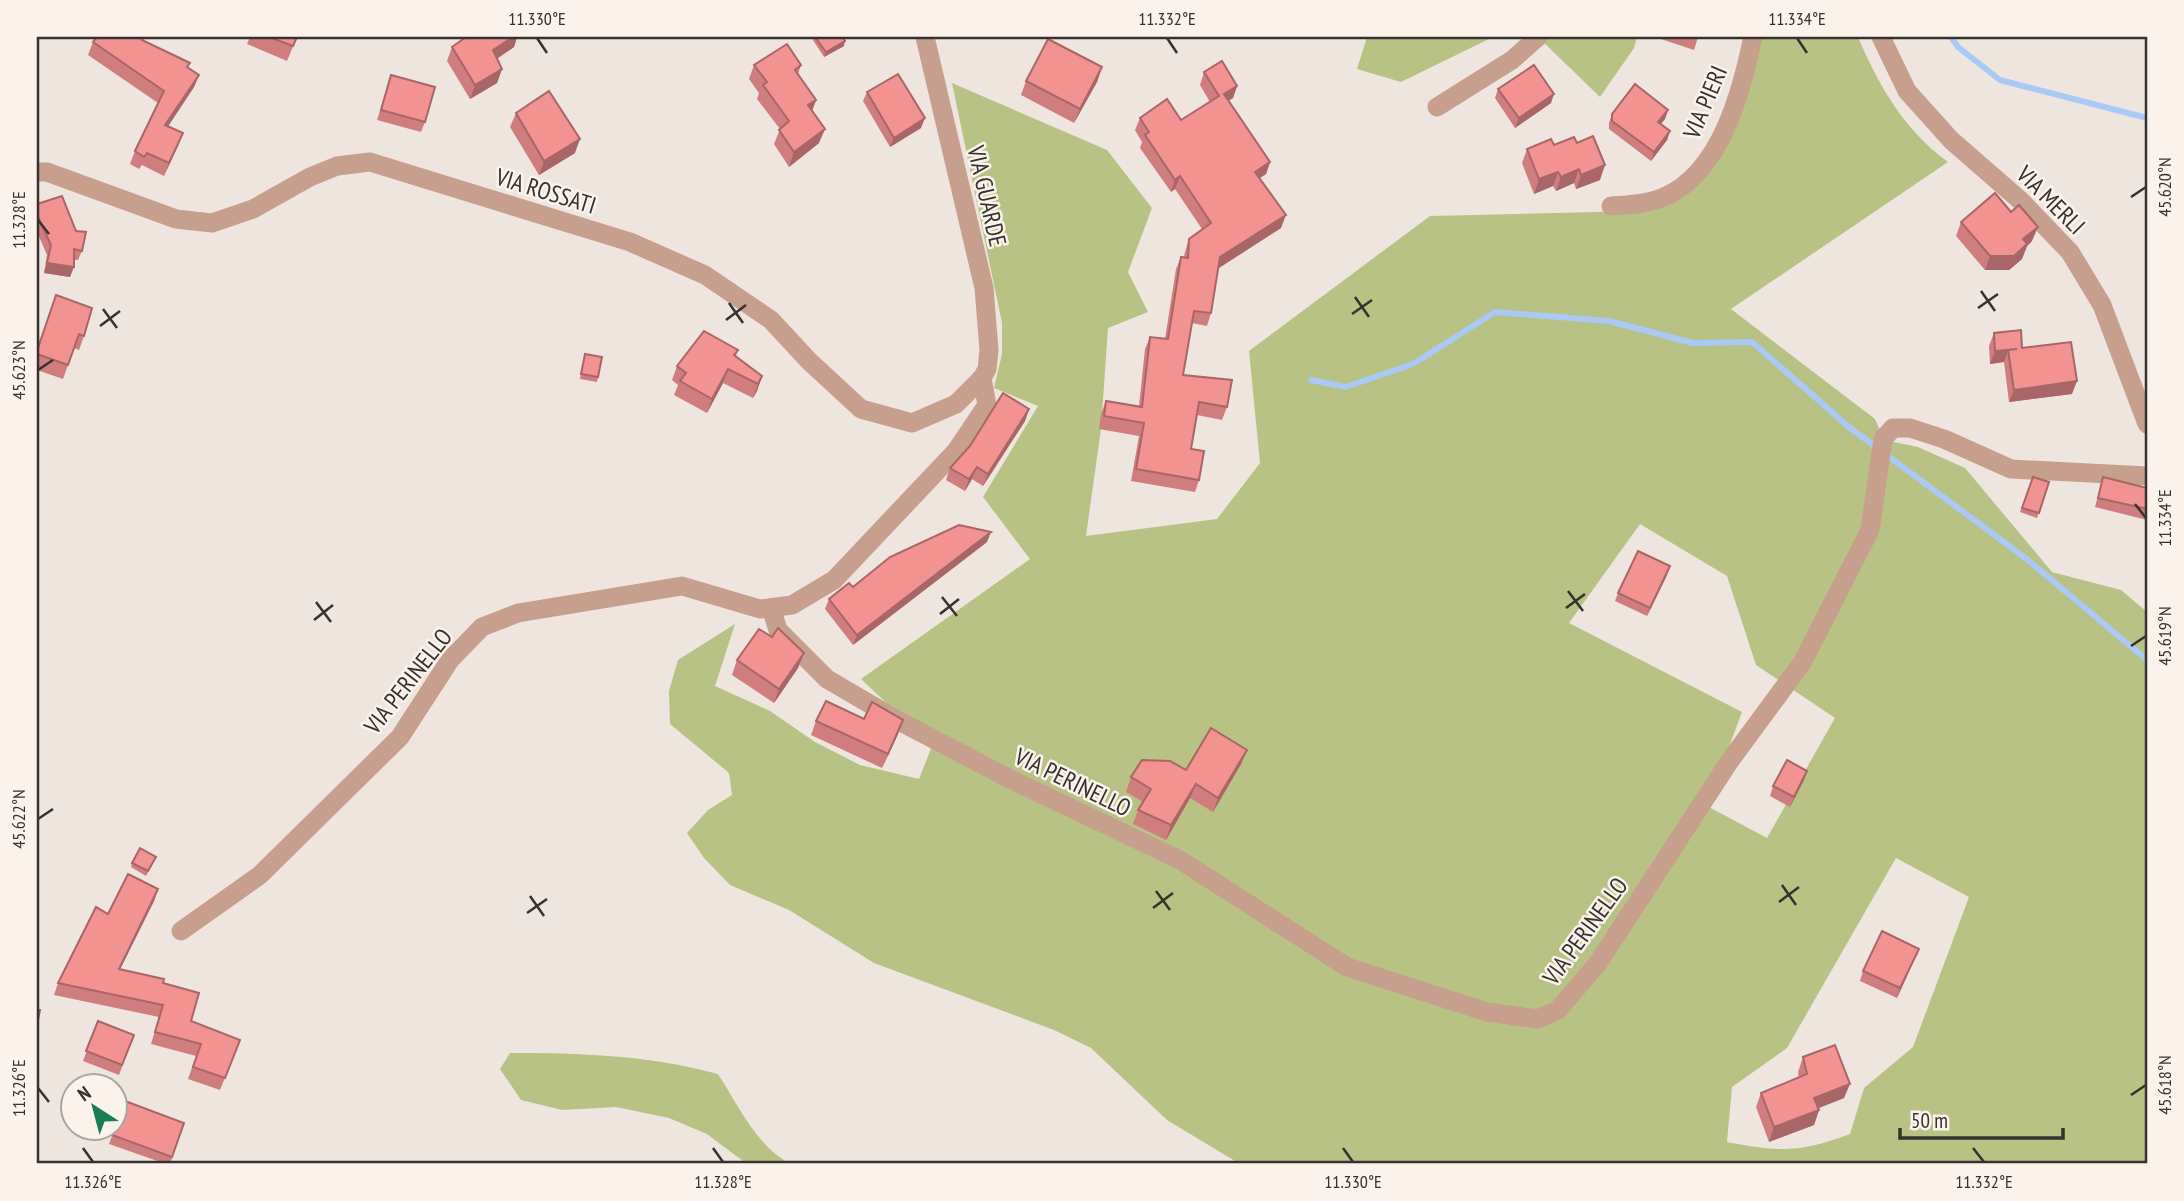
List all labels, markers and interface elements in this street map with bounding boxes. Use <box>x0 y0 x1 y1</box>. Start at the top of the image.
text: 11.330°E <box>508 7 566 30</box>
text: 11.332°E <box>1138 7 1196 30</box>
text: 11.334°E <box>1768 7 1826 30</box>
street label: VIA PIERI <box>1675 61 1734 144</box>
street label: VIA GUARDE <box>960 142 1014 249</box>
text: 45.620°N <box>2153 157 2176 217</box>
street label: VIA MERLI <box>2009 158 2092 241</box>
street label: VIA ROSSATI <box>491 161 600 221</box>
text: 11.328°E <box>7 191 30 249</box>
text: 45.623°N <box>7 340 30 400</box>
text: 11.334°E <box>2153 489 2176 547</box>
text: 45.619°N <box>2153 606 2176 666</box>
street label: VIA PERINELLO <box>357 622 459 741</box>
street label: VIA PERINELLO <box>1009 740 1136 823</box>
text: 45.622°N <box>7 789 30 849</box>
street label: VIA PERINELLO <box>1535 871 1634 992</box>
text: 45.618°N <box>2153 1055 2176 1115</box>
text: 11.326°E <box>7 1059 30 1117</box>
north arrow <box>60 1072 130 1142</box>
text: N <box>73 1081 95 1106</box>
scale bar <box>1900 1096 2063 1140</box>
text: 50 m <box>1911 1107 1948 1134</box>
text: 11.326°E <box>64 1170 122 1193</box>
text: 11.328°E <box>694 1170 752 1193</box>
text: 11.330°E <box>1324 1170 1382 1193</box>
text: 11.332°E <box>1955 1170 2013 1193</box>

